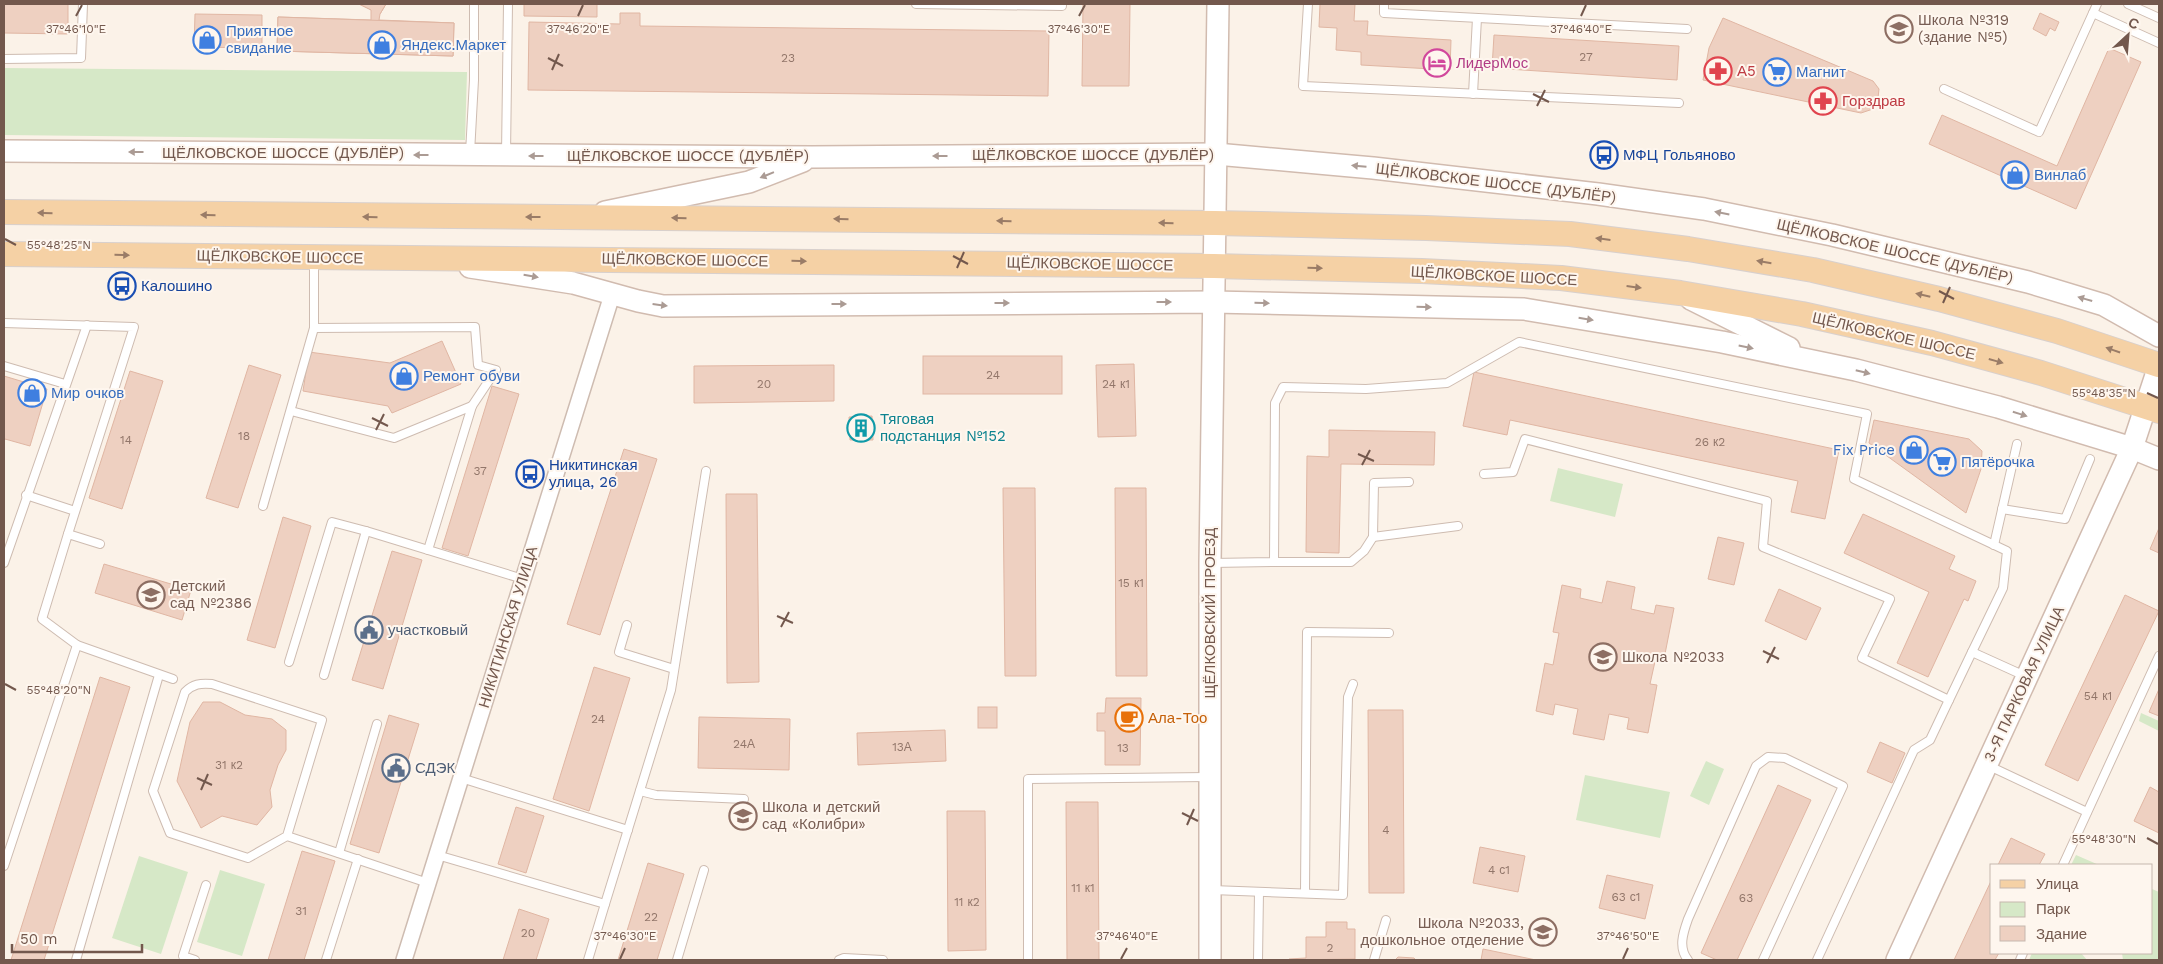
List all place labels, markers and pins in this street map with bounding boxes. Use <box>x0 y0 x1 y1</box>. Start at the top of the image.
place label: Школа №319 (здание №5) <box>1918 11 2009 46</box>
school or university icon: Школа №319 (здание №5) <box>1884 14 1914 44</box>
place label: Приятное свидание <box>226 22 293 57</box>
shop icon: Приятное свидание <box>192 25 222 55</box>
shop icon: Яндекс.Маркет <box>367 30 397 60</box>
place label: Яндекс.Маркет <box>401 36 506 54</box>
hotel icon: ЛидерМос <box>1422 48 1452 78</box>
place label: ЛидерМос <box>1456 54 1529 72</box>
pharmacy icon: А5 <box>1703 56 1733 86</box>
supermarket icon: Магнит <box>1762 57 1792 87</box>
place label: А5 <box>1737 62 1756 80</box>
place label: Магнит <box>1796 63 1846 81</box>
pharmacy icon: Горздрав <box>1808 86 1838 116</box>
place label: Горздрав <box>1842 92 1906 110</box>
bus stop icon: МФЦ Гольяново <box>1589 140 1619 170</box>
place label: МФЦ Гольяново <box>1623 146 1736 164</box>
shop icon: Винлаб <box>2000 160 2030 190</box>
place label: Винлаб <box>2034 166 2086 184</box>
bus stop icon: Калошино <box>107 271 137 301</box>
place label: Калошино <box>141 277 212 295</box>
shop icon: Ремонт обуви <box>389 361 419 391</box>
place label: Ремонт обуви <box>423 367 520 385</box>
shop icon: Мир очков <box>17 378 47 408</box>
place label: Мир очков <box>51 384 124 402</box>
place label: Тяговая подстанция №152 <box>880 410 1006 445</box>
building icon: Тяговая подстанция №152 <box>846 413 876 443</box>
shop icon: Fix Price <box>1899 435 1929 465</box>
place label: Fix Price <box>1833 441 1895 459</box>
supermarket icon: Пятёрочка <box>1927 447 1957 477</box>
place label: Пятёрочка <box>1961 453 2035 471</box>
place label: Никитинская улица, 26 <box>549 456 638 491</box>
bus stop icon: Никитинская улица, 26 <box>515 459 545 489</box>
place label: Детский сад №2386 <box>170 577 252 612</box>
school or university icon: Детский сад №2386 <box>136 580 166 610</box>
public building icon: участковый <box>354 615 384 645</box>
place label: участковый <box>388 621 468 639</box>
school or university icon: Школа №2033 <box>1588 642 1618 672</box>
place label: Школа №2033 <box>1622 648 1724 666</box>
cafe icon: Ала-Тоо <box>1114 703 1144 733</box>
place label: Ала-Тоо <box>1148 709 1207 727</box>
public building icon: СДЭК <box>381 753 411 783</box>
place label: СДЭК <box>415 759 455 777</box>
place label: Школа и детский сад «Колибри» <box>762 798 880 833</box>
school or university icon: Школа и детский сад «Колибри» <box>728 801 758 831</box>
place label: Школа №2033, дошкольное отделение <box>1360 914 1524 949</box>
school or university icon: Школа №2033, дошкольное отделение <box>1528 917 1558 947</box>

